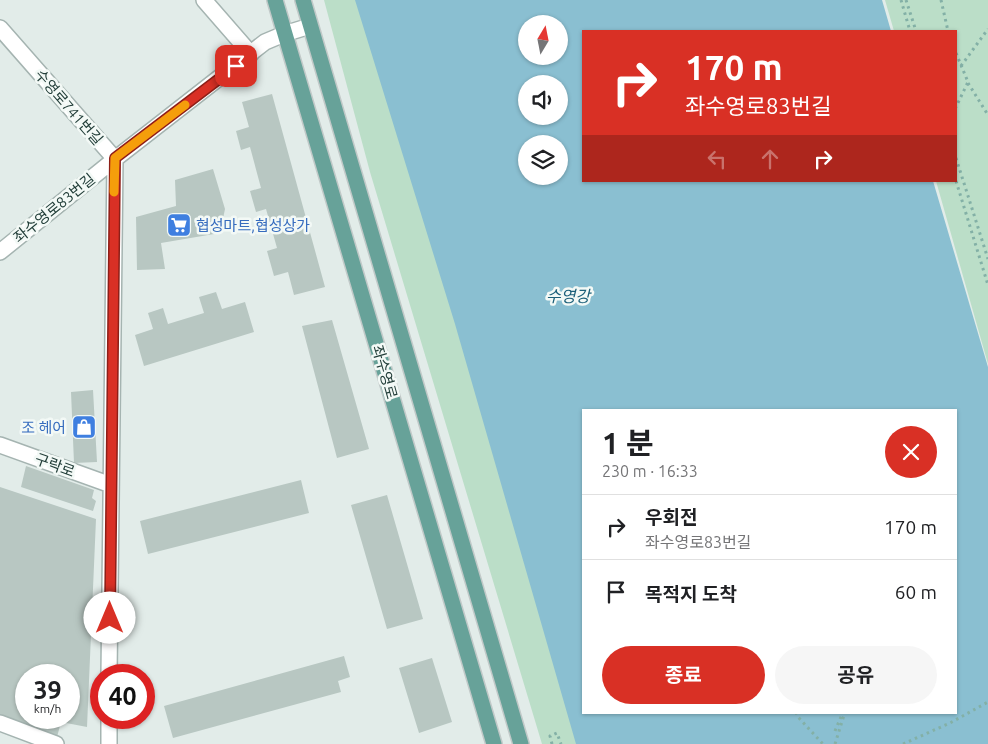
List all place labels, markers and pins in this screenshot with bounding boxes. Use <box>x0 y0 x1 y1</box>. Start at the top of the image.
pin <box>215 45 257 87</box>
supermarket icon: 협성마트,협성상가 <box>166 212 192 238</box>
place label: 협성마트,협성상가 <box>196 217 310 234</box>
shop icon: 조 헤어 <box>71 414 97 440</box>
place label: 조 헤어 <box>21 419 66 436</box>

